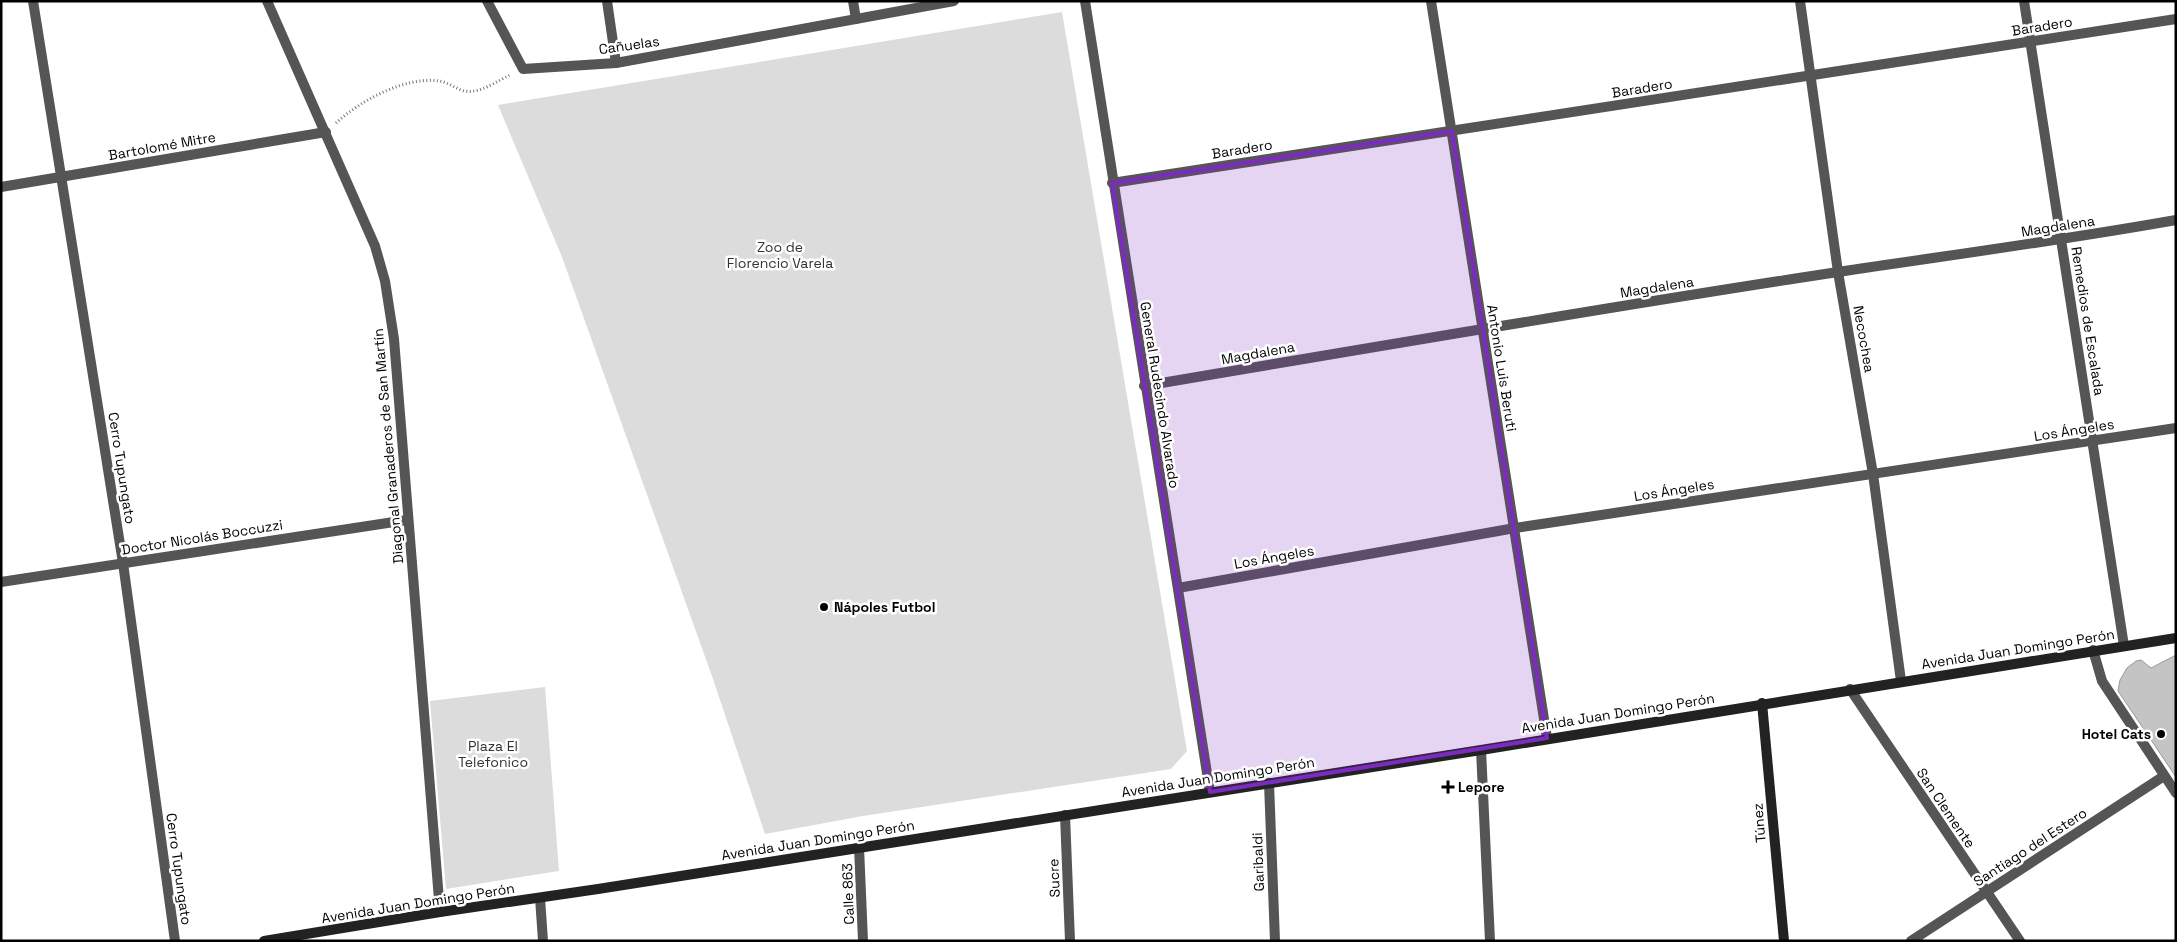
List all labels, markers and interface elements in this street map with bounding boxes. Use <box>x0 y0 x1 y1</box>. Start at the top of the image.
street label: Baradero <box>2010 12 2074 40</box>
street label: Cañuelas <box>597 32 661 58</box>
street label: Baradero <box>1610 74 1674 102</box>
street label: Bartolomé Mitre <box>107 128 217 164</box>
street label: Baradero <box>1210 135 1274 163</box>
street label: Magdalena <box>2020 211 2096 241</box>
park label: Zoo de Florencio Varela <box>727 238 833 272</box>
street label: Remedios de Escalada <box>2067 245 2109 397</box>
street label: Magdalena <box>1619 272 1695 302</box>
street label: General Rudecindo Alvarado <box>1136 300 1184 490</box>
street label: Antonio Luis Beruti <box>1483 303 1521 433</box>
street label: Necochea <box>1849 304 1879 374</box>
street label: Diagonal Granaderos de San Martín <box>369 328 407 564</box>
street label: Magdalena <box>1220 338 1296 368</box>
street label: Cerro Tupungato <box>104 411 140 525</box>
street label: Los Ángeles <box>2033 415 2115 445</box>
street label: Los Ángeles <box>1633 475 1715 505</box>
street label: Doctor Nicolás Boccuzzi <box>120 515 284 559</box>
street label: Los Ángeles <box>1233 541 1315 573</box>
place label: Nápoles Futbol <box>834 598 935 616</box>
marker: Nápoles Futbol <box>818 601 830 613</box>
street label: Avenida Juan Domingo Perón <box>1920 625 2116 673</box>
street label: Avenida Juan Domingo Perón <box>1520 689 1716 737</box>
place label: Hotel Cats <box>2082 725 2151 743</box>
marker: Hotel Cats <box>2155 728 2167 740</box>
park label: Plaza El Telefonico <box>458 737 528 771</box>
street label: Avenida Juan Domingo Perón <box>1120 753 1316 801</box>
street label: San Clemente <box>1913 765 1979 851</box>
place label: Lepore <box>1458 778 1505 796</box>
marker: Lepore <box>1442 781 1454 793</box>
street label: Túnez <box>1748 802 1770 844</box>
street label: Santiago del Estero <box>1970 804 2090 890</box>
street label: Cerro Tupungato <box>162 812 196 926</box>
street label: Avenida Juan Domingo Perón <box>720 816 916 864</box>
street label: Garibaldi <box>1248 832 1268 892</box>
street label: Sucre <box>1044 858 1064 898</box>
street label: Calle 863 <box>838 863 858 925</box>
street label: Avenida Juan Domingo Perón <box>320 879 516 927</box>

